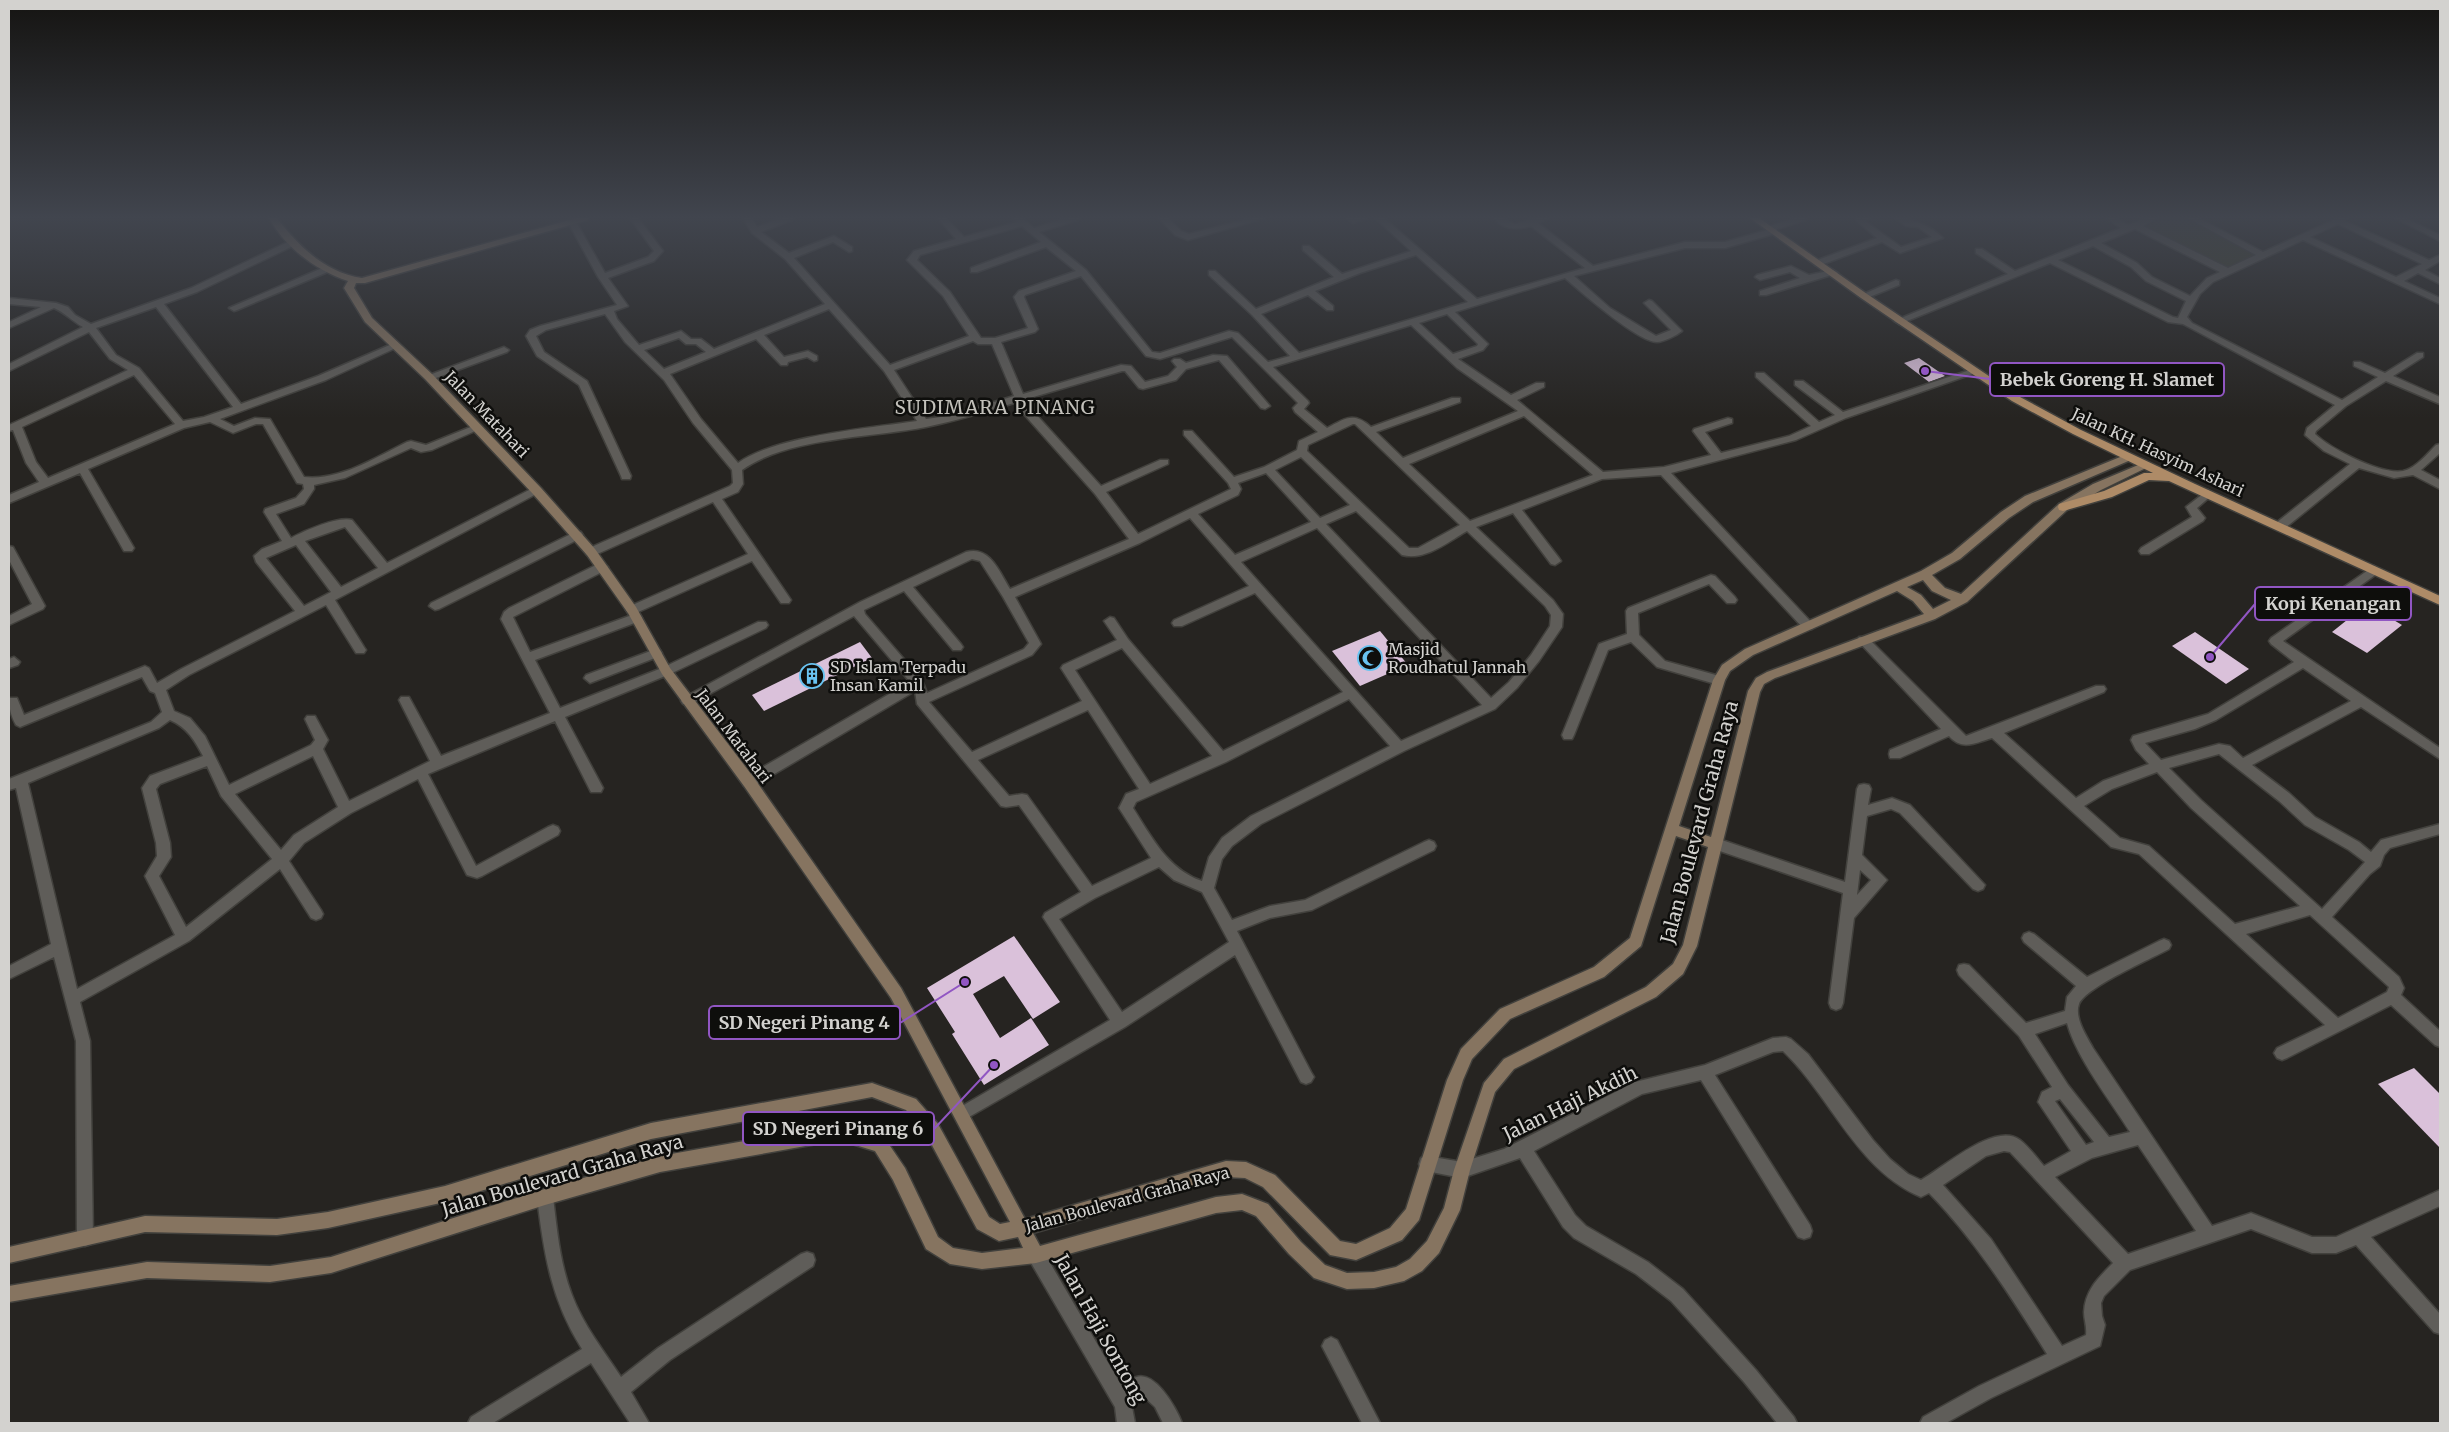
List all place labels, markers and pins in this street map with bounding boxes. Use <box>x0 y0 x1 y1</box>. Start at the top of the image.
callout: Bebek Goreng H. Slamet <box>1990 363 2224 396</box>
callout: Kopi Kenangan <box>2255 587 2411 620</box>
place label: Masjid Roudhatul Jannah <box>1388 639 1527 677</box>
mosque icon: Masjid Roudhatul Jannah <box>1357 645 1383 671</box>
place label: SD Islam Terpadu Insan Kamil <box>830 657 966 695</box>
building icon: SD Islam Terpadu Insan Kamil <box>799 663 825 689</box>
callout: SD Negeri Pinang 4 <box>709 1006 900 1039</box>
callout: SD Negeri Pinang 6 <box>743 1112 934 1145</box>

